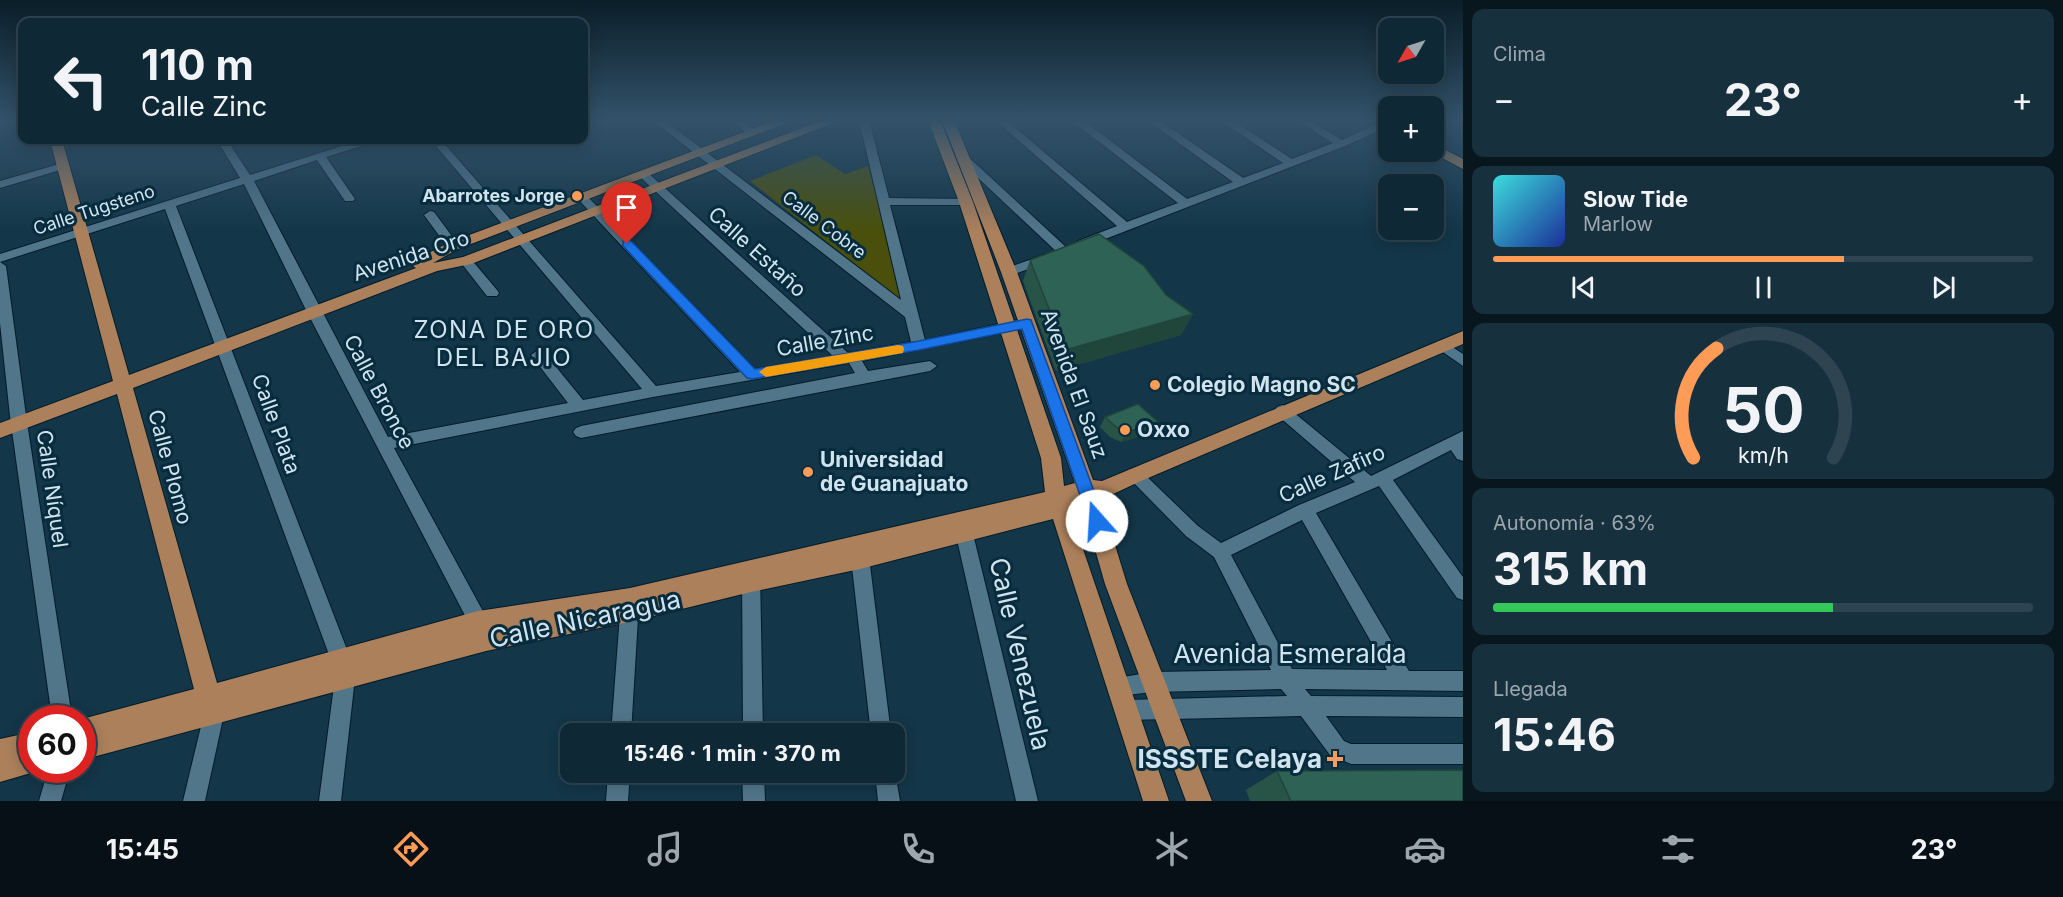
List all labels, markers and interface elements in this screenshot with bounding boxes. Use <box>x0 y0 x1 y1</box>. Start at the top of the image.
north arrow <box>1378 18 1444 84</box>
map controls <box>1378 18 1444 240</box>
text: 110 m <box>141 39 254 90</box>
icon: left <box>42 42 120 120</box>
text: Clima <box>1493 42 1546 66</box>
text: 23° <box>1724 72 1802 127</box>
text: − <box>1493 79 1515 119</box>
text: + <box>2011 79 2033 119</box>
text: Calle Zinc <box>141 90 267 123</box>
button: + <box>1378 96 1444 162</box>
button: − <box>1378 174 1444 240</box>
street label: Calle Tugsteno <box>30 180 157 239</box>
pin <box>601 182 652 244</box>
place label: Abarrotes Jorge <box>422 185 565 206</box>
street label: Calle Cobre <box>778 186 870 263</box>
text: Slow Tide <box>1583 186 1688 212</box>
marker: Abarrotes Jorge <box>570 189 584 203</box>
icon: arrive <box>610 191 643 224</box>
street label: Calle Estaño <box>703 201 811 302</box>
text: Marlow <box>1583 212 1653 236</box>
street label: Avenida Oro <box>349 225 472 286</box>
icon: previous <box>1567 271 1600 304</box>
icon: pause <box>1747 271 1780 304</box>
icon: next <box>1927 271 1960 304</box>
street label: Avenida El Sauz <box>1036 305 1113 462</box>
district label: ZONA DE ORO DEL BAJIO <box>413 315 595 372</box>
street label: Calle Zinc <box>774 320 875 361</box>
street label: Calle Bronce <box>339 330 420 453</box>
street label: Calle Plata <box>247 370 306 477</box>
place label: Colegio Magno SC <box>1167 372 1356 397</box>
text: 50 <box>1722 372 1804 447</box>
marker: Colegio Magno SC <box>1148 378 1162 392</box>
street label: Calle Plomo <box>143 407 198 527</box>
place label: Oxxo <box>1137 417 1190 442</box>
marker: Oxxo <box>1118 423 1132 437</box>
street label: Calle Níquel <box>32 428 73 550</box>
street label: Calle Zafiro <box>1275 439 1389 508</box>
text: km/h <box>1738 442 1788 468</box>
place label: Universidad de Guanajuato <box>820 447 968 496</box>
marker: Universidad de Guanajuato <box>801 465 815 479</box>
position arrow <box>1065 489 1129 553</box>
text: Autonomía · 63% <box>1493 511 1656 535</box>
text: 315 km <box>1493 541 1648 596</box>
street label: Calle Venezuela <box>983 555 1058 753</box>
street label: Calle Nicaragua <box>487 583 683 654</box>
street label: Avenida Esmeralda <box>1173 638 1407 669</box>
text: Llegada <box>1493 677 1568 701</box>
speed limit sign: 60 <box>18 705 96 783</box>
text: 15:46 <box>1493 707 1616 762</box>
text: 15:46 · 1 min · 370 m <box>624 740 841 766</box>
place label: ISSSTE Celaya <box>1137 743 1322 774</box>
marker: ISSSTE Celaya <box>1326 750 1344 768</box>
icon: directions <box>390 828 432 870</box>
icon: music <box>644 828 686 870</box>
icon: phone <box>897 828 939 870</box>
icon: climate <box>1151 828 1193 870</box>
icon: car <box>1404 828 1446 870</box>
icon: filters <box>1657 828 1699 870</box>
text: 15:45 <box>106 833 179 866</box>
text: 23° <box>1911 833 1957 866</box>

